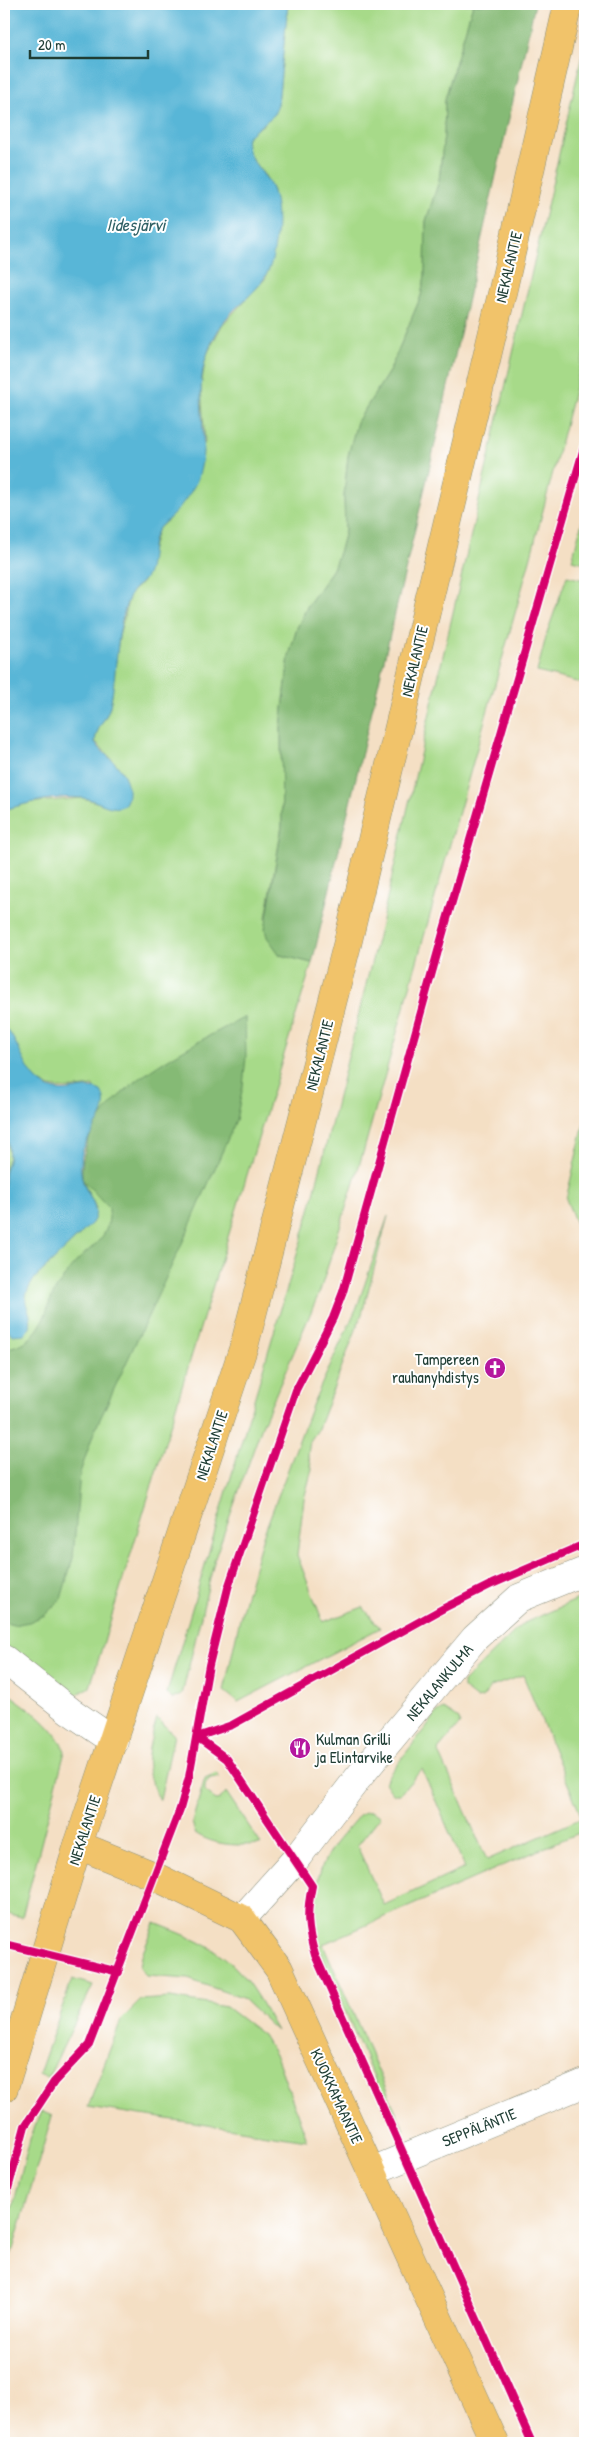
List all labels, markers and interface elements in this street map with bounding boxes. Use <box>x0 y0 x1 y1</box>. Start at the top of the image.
scale bar <box>30 28 148 60</box>
text: 20 m <box>38 34 65 55</box>
water label: Iidesjärvi <box>107 212 167 237</box>
street label: NEKALANTIE <box>489 229 527 305</box>
street label: NEKALANTIE <box>395 623 433 699</box>
street label: NEKALANTIE <box>300 1017 338 1093</box>
place label: Tampereen rauhanyhdistys <box>392 1348 479 1388</box>
church icon: Tampereen rauhanyhdistys <box>483 1356 507 1380</box>
street label: NEKALANTIE <box>189 1407 233 1483</box>
street label: NEKALANKULMA <box>400 1639 478 1725</box>
place label: Kulman Grilli ja Elintarvike <box>314 1728 393 1768</box>
restaurant icon: Kulman Grilli ja Elintarvike <box>288 1736 312 1760</box>
street label: NEKALANTIE <box>62 1792 106 1868</box>
street label: KUOKKAMAANTIE <box>305 2045 369 2147</box>
street label: SEPPÄLÄNTIE <box>439 2102 519 2152</box>

